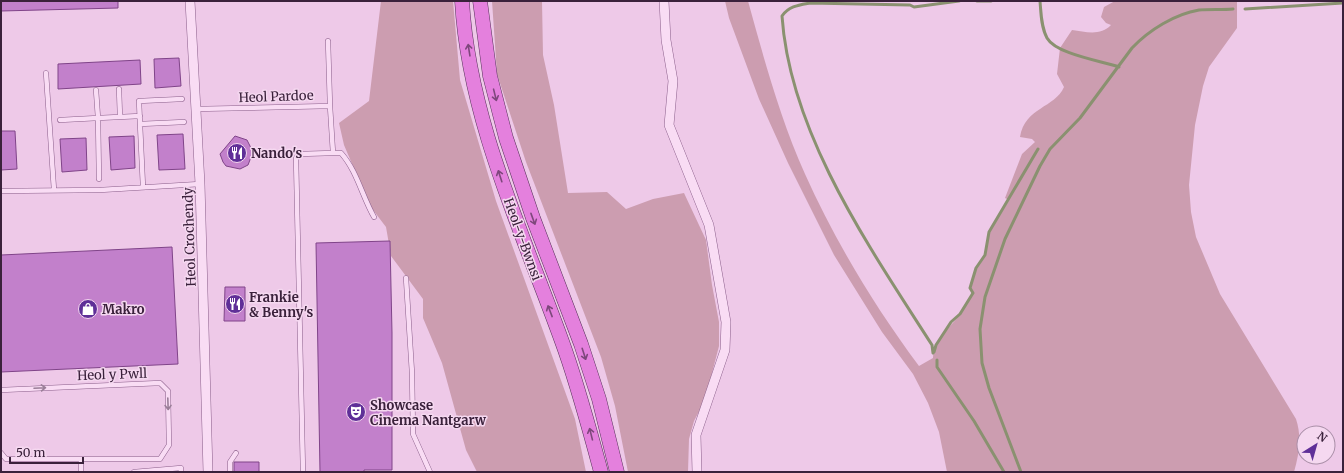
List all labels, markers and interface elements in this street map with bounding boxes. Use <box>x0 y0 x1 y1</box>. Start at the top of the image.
one-way arrow <box>465 44 473 57</box>
street label: Heol Pardoe <box>238 87 314 106</box>
one-way arrow <box>492 88 499 101</box>
restaurant icon: Nando's <box>226 142 248 164</box>
place label: Nando's <box>251 145 302 162</box>
one-way arrow <box>496 169 503 182</box>
street label: Heol Crochendy <box>179 187 200 287</box>
street label: Heol-y-Bwnsi <box>500 196 545 283</box>
one-way arrow <box>530 212 537 225</box>
place label: Frankie & Benny's <box>249 289 314 321</box>
restaurant icon: Frankie & Benny's <box>224 293 246 315</box>
shop icon: Makro <box>77 298 99 320</box>
place label: Makro <box>102 301 145 318</box>
one-way arrow <box>545 305 553 317</box>
one-way arrow <box>581 347 588 360</box>
street label: Heol y Pwll <box>77 365 147 384</box>
one-way arrow <box>33 385 46 392</box>
one-way arrow <box>164 397 172 410</box>
place label: Showcase Cinema Nantgarw <box>370 397 487 429</box>
theatre icon: Showcase Cinema Nantgarw <box>345 401 367 423</box>
north arrow <box>1296 425 1336 465</box>
one-way arrow <box>587 428 594 441</box>
text: N <box>1314 429 1330 445</box>
scale bar <box>10 439 83 465</box>
text: 50 m <box>16 445 45 460</box>

